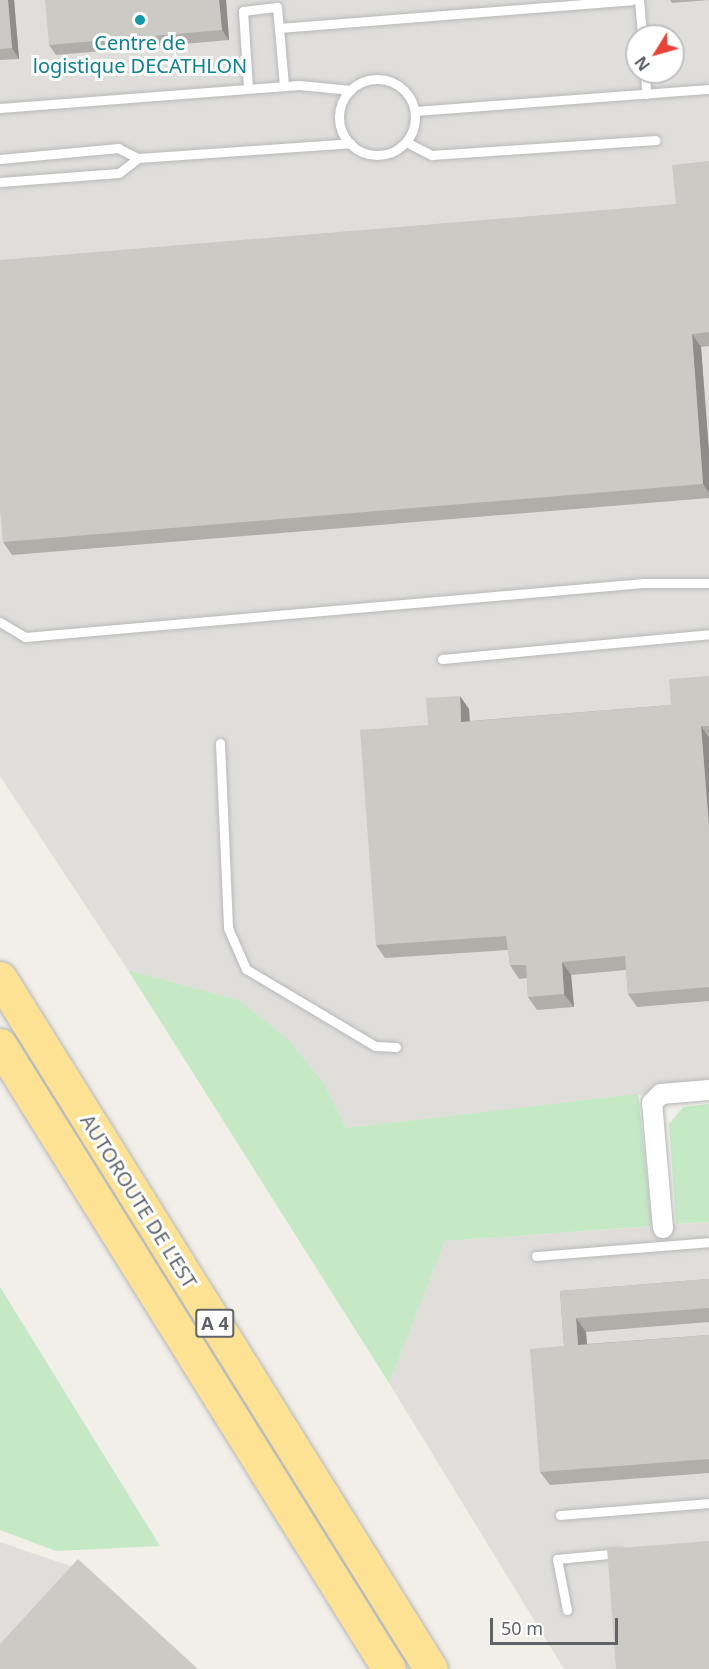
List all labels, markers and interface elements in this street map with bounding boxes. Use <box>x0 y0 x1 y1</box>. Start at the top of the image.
marker: Centre de logistique DECATHLON <box>133 13 147 27</box>
north arrow <box>625 24 685 84</box>
place label: Centre de logistique DECATHLON <box>33 30 247 77</box>
text: N <box>630 52 655 75</box>
street label: AUTOROUTE DE L’EST <box>76 1110 202 1292</box>
road number: A 4 <box>194 1308 236 1338</box>
scale bar <box>493 1606 620 1644</box>
text: 50 m <box>501 1616 543 1640</box>

